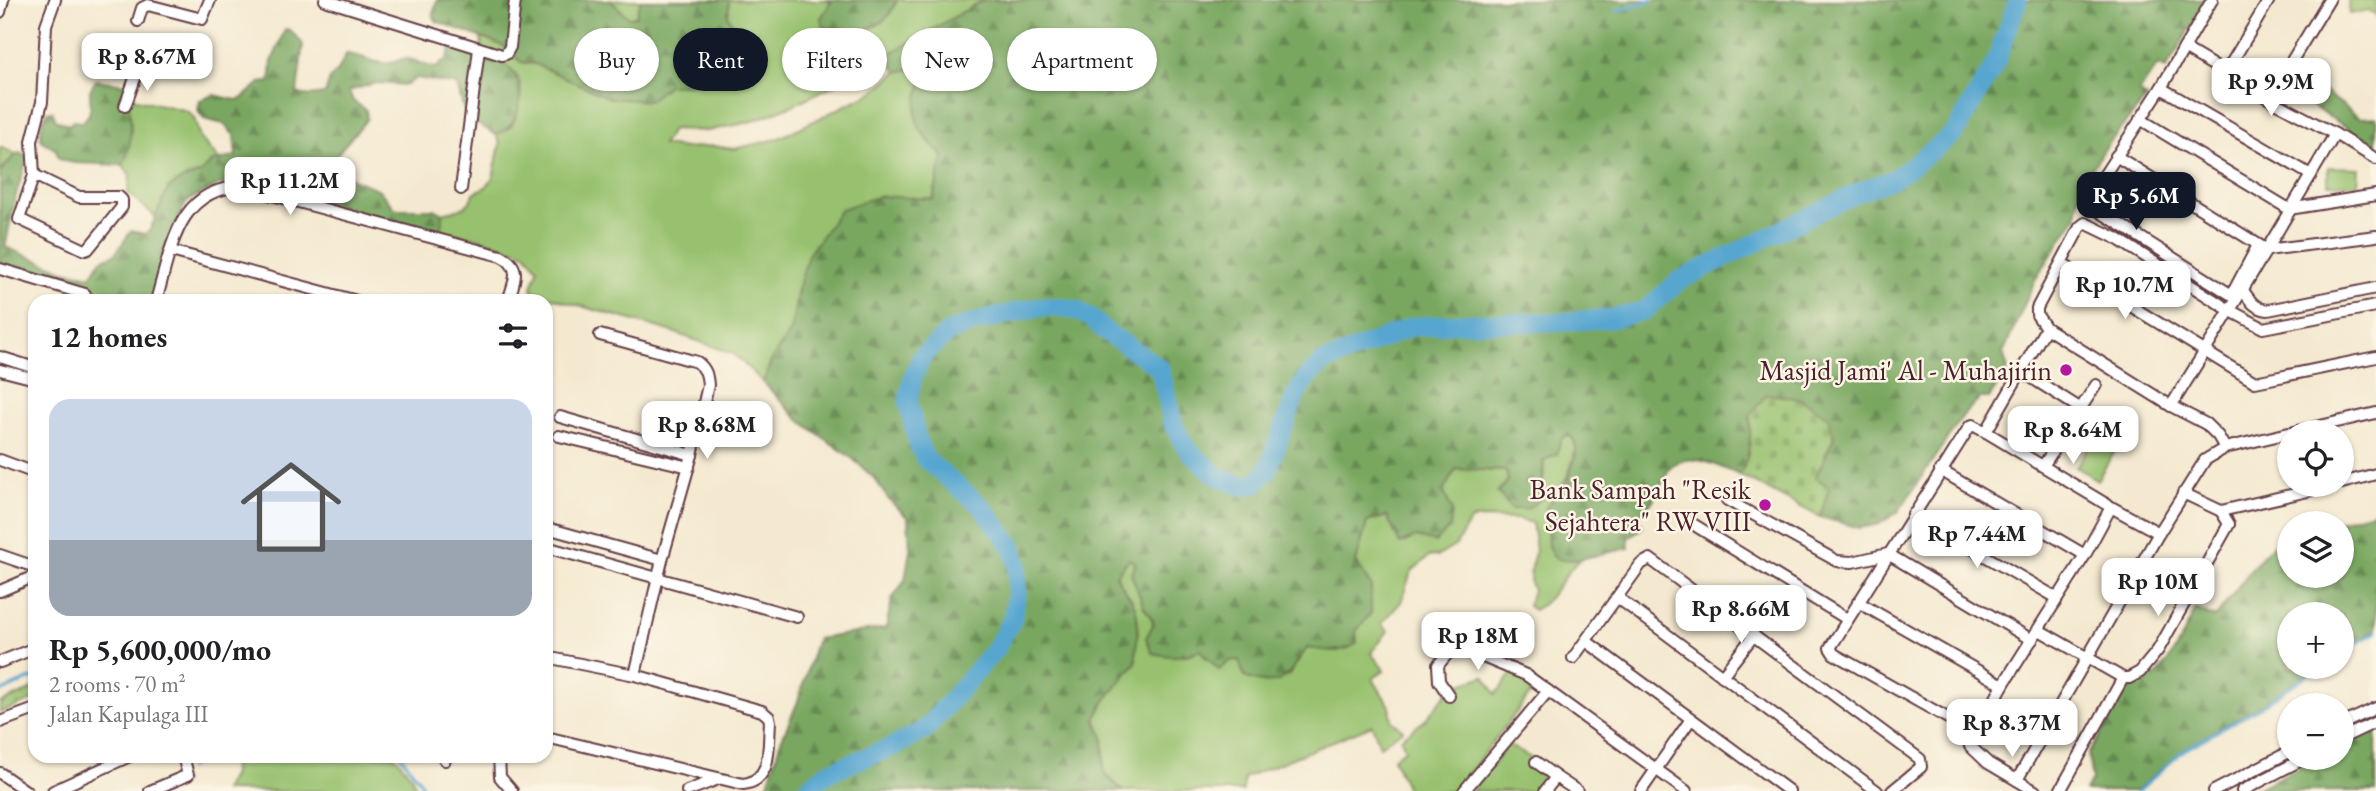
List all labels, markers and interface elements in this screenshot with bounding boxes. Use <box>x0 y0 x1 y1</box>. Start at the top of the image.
chip: Buy <box>574 28 659 91</box>
chip: Rent <box>673 28 768 91</box>
chip: Filters <box>782 28 887 91</box>
chip: New <box>901 28 993 91</box>
chip: Apartment <box>1007 28 1157 91</box>
pin: Rp 8.67M <box>75 34 219 93</box>
text: Rp 8.67M <box>98 41 196 71</box>
pin: Rp 9.9M <box>2206 58 2336 118</box>
text: Rp 9.9M <box>2228 66 2314 96</box>
pin: Rp 11.2M <box>218 158 362 217</box>
text: Rp 11.2M <box>241 165 339 195</box>
pin: Rp 5.6M <box>2071 173 2201 232</box>
text: Rp 5.6M <box>2093 180 2179 210</box>
pin: Rp 10.7M <box>2053 262 2197 321</box>
text: Rp 10.7M <box>2076 269 2174 299</box>
text: 12 homes <box>49 317 167 356</box>
icon: filters <box>494 317 532 355</box>
place label: Masjid Jami' Al - Muhajirin <box>1759 352 2052 388</box>
marker: Masjid Jami' Al - Muhajirin <box>2058 362 2074 378</box>
pin: Rp 8.68M <box>635 402 779 461</box>
pin: Rp 8.64M <box>2001 406 2145 466</box>
text: Rp 8.68M <box>658 409 756 439</box>
text: Rp 8.64M <box>2024 414 2122 444</box>
map controls <box>2277 420 2354 770</box>
button: locate <box>2277 420 2354 497</box>
icon: home <box>228 444 354 570</box>
place label: Bank Sampah "Resik Sejahtera" RW VIII <box>1530 471 1752 539</box>
marker: Bank Sampah "Resik Sejahtera" RW VIII <box>1757 497 1773 513</box>
pin: Rp 7.44M <box>1905 510 2049 570</box>
button: layers <box>2277 511 2354 588</box>
text: Rp 7.44M <box>1928 518 2026 548</box>
pin: Rp 10M <box>2101 558 2215 618</box>
text: Rp 10M <box>2117 566 2199 596</box>
pin: Rp 8.66M <box>1669 586 1813 645</box>
text: Rp 8.66M <box>1692 593 1790 623</box>
button: + <box>2277 602 2354 679</box>
pin: Rp 18M <box>1421 612 1535 672</box>
text: Rp 18M <box>1437 620 1519 650</box>
text: Rp 5,600,000/mo <box>49 630 271 669</box>
text: 2 rooms · 70 m² <box>49 669 186 699</box>
button: − <box>2277 693 2354 770</box>
text: Jalan Kapulaga III <box>49 699 208 729</box>
pin: Rp 8.37M <box>1940 700 2084 759</box>
text: Rp 8.37M <box>1963 707 2061 737</box>

